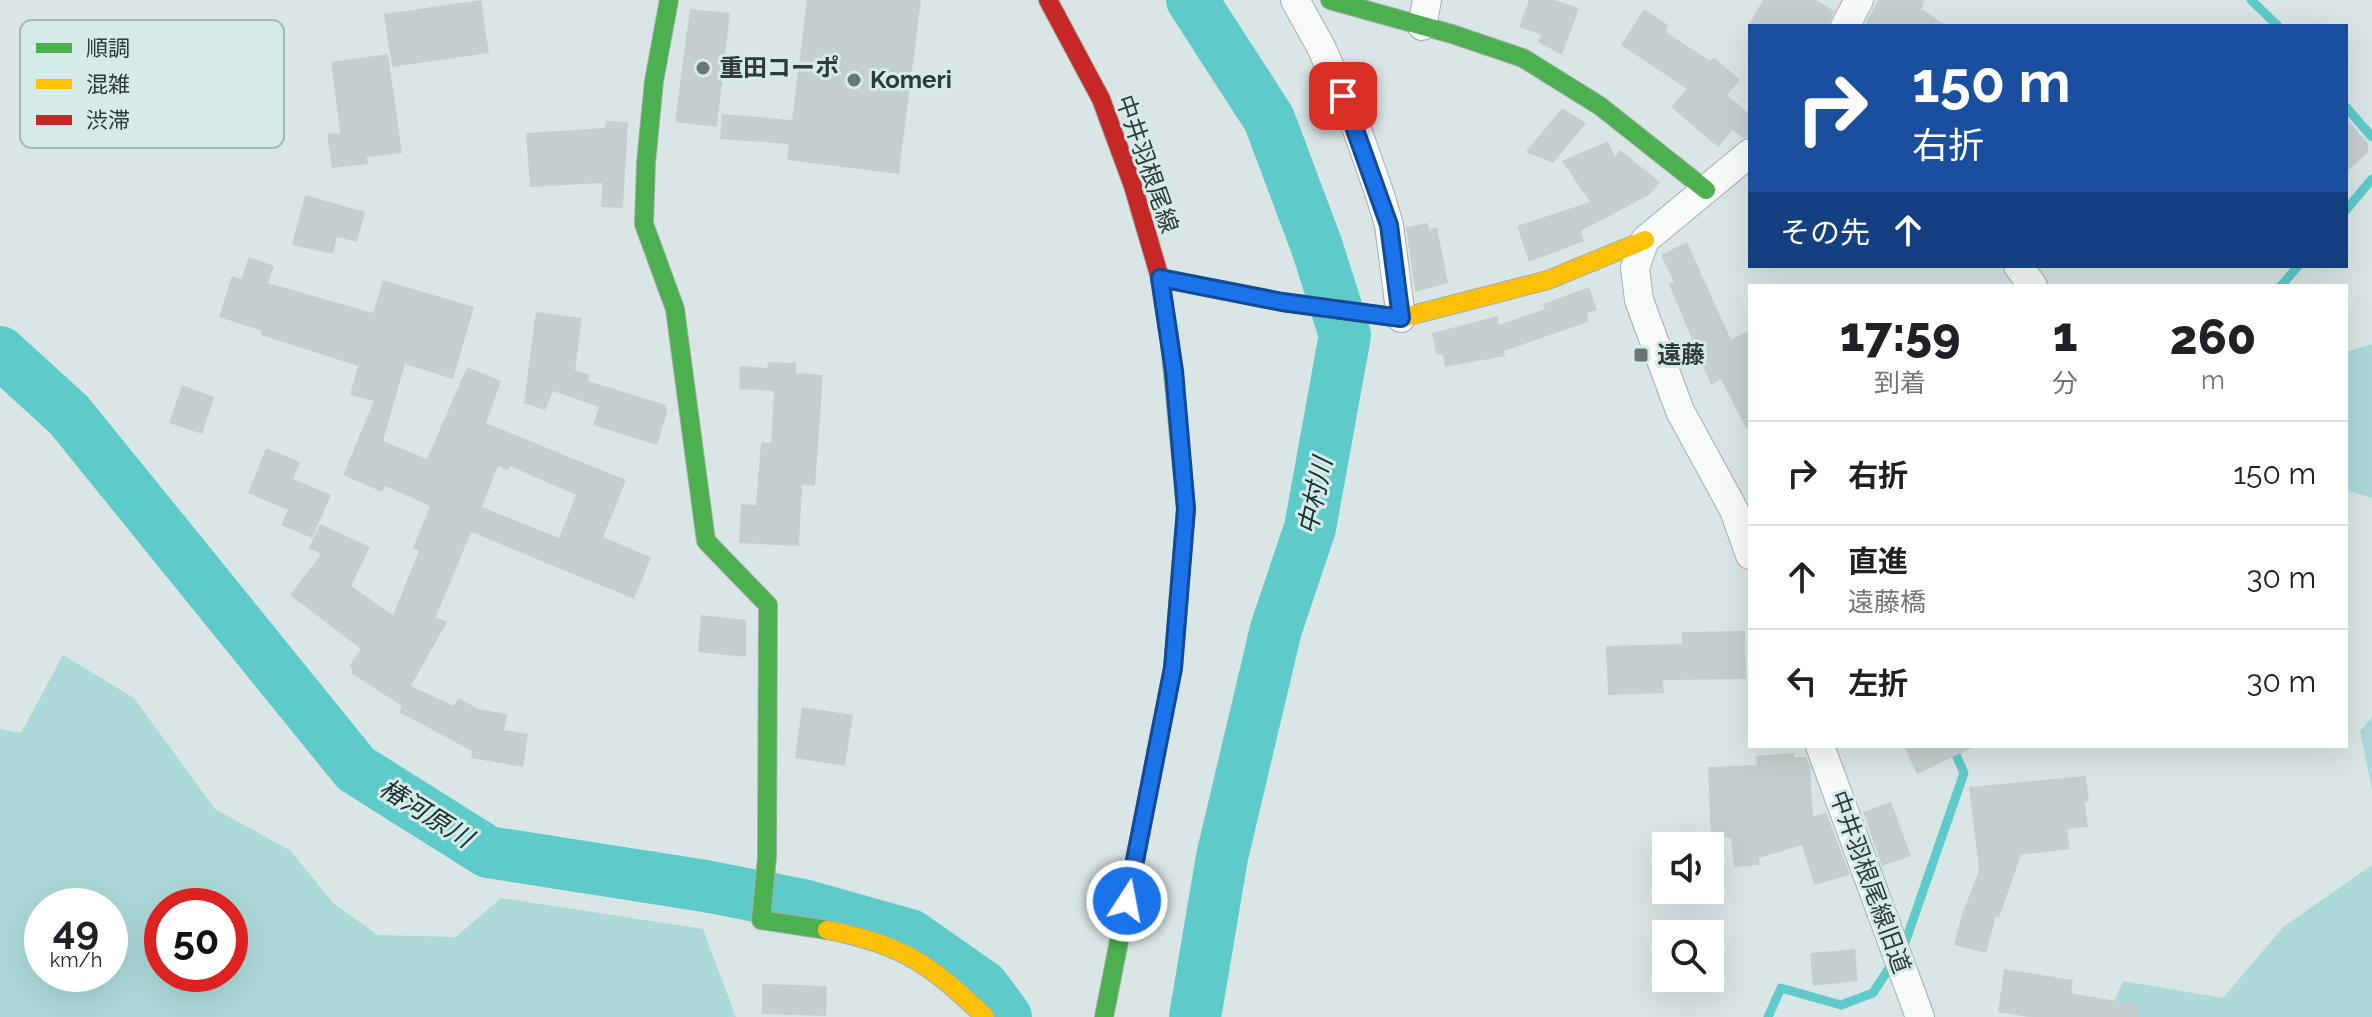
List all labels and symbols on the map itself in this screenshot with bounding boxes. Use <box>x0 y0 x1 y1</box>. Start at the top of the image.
legend <box>20 20 284 148</box>
text: 順調 <box>86 35 130 61</box>
place label: 重田コーポ <box>719 53 839 82</box>
marker: 重田コーポ <box>694 59 712 77</box>
pin <box>1309 62 1377 130</box>
place label: Komeri <box>870 65 952 94</box>
text: 混雑 <box>86 71 130 97</box>
marker: Komeri <box>845 71 863 89</box>
street label: 中井羽根尾線 <box>1110 91 1185 237</box>
text: 渋滞 <box>86 107 130 133</box>
place label: 遠藤 <box>1657 340 1705 369</box>
marker: 遠藤 <box>1632 346 1650 364</box>
water label: 中村川 <box>1292 452 1338 537</box>
water label: 椿河原川 <box>374 773 481 855</box>
street label: 中井羽根尾線旧道 <box>1824 787 1917 977</box>
position arrow <box>1085 859 1169 943</box>
speed limit sign: 50 <box>144 888 248 992</box>

